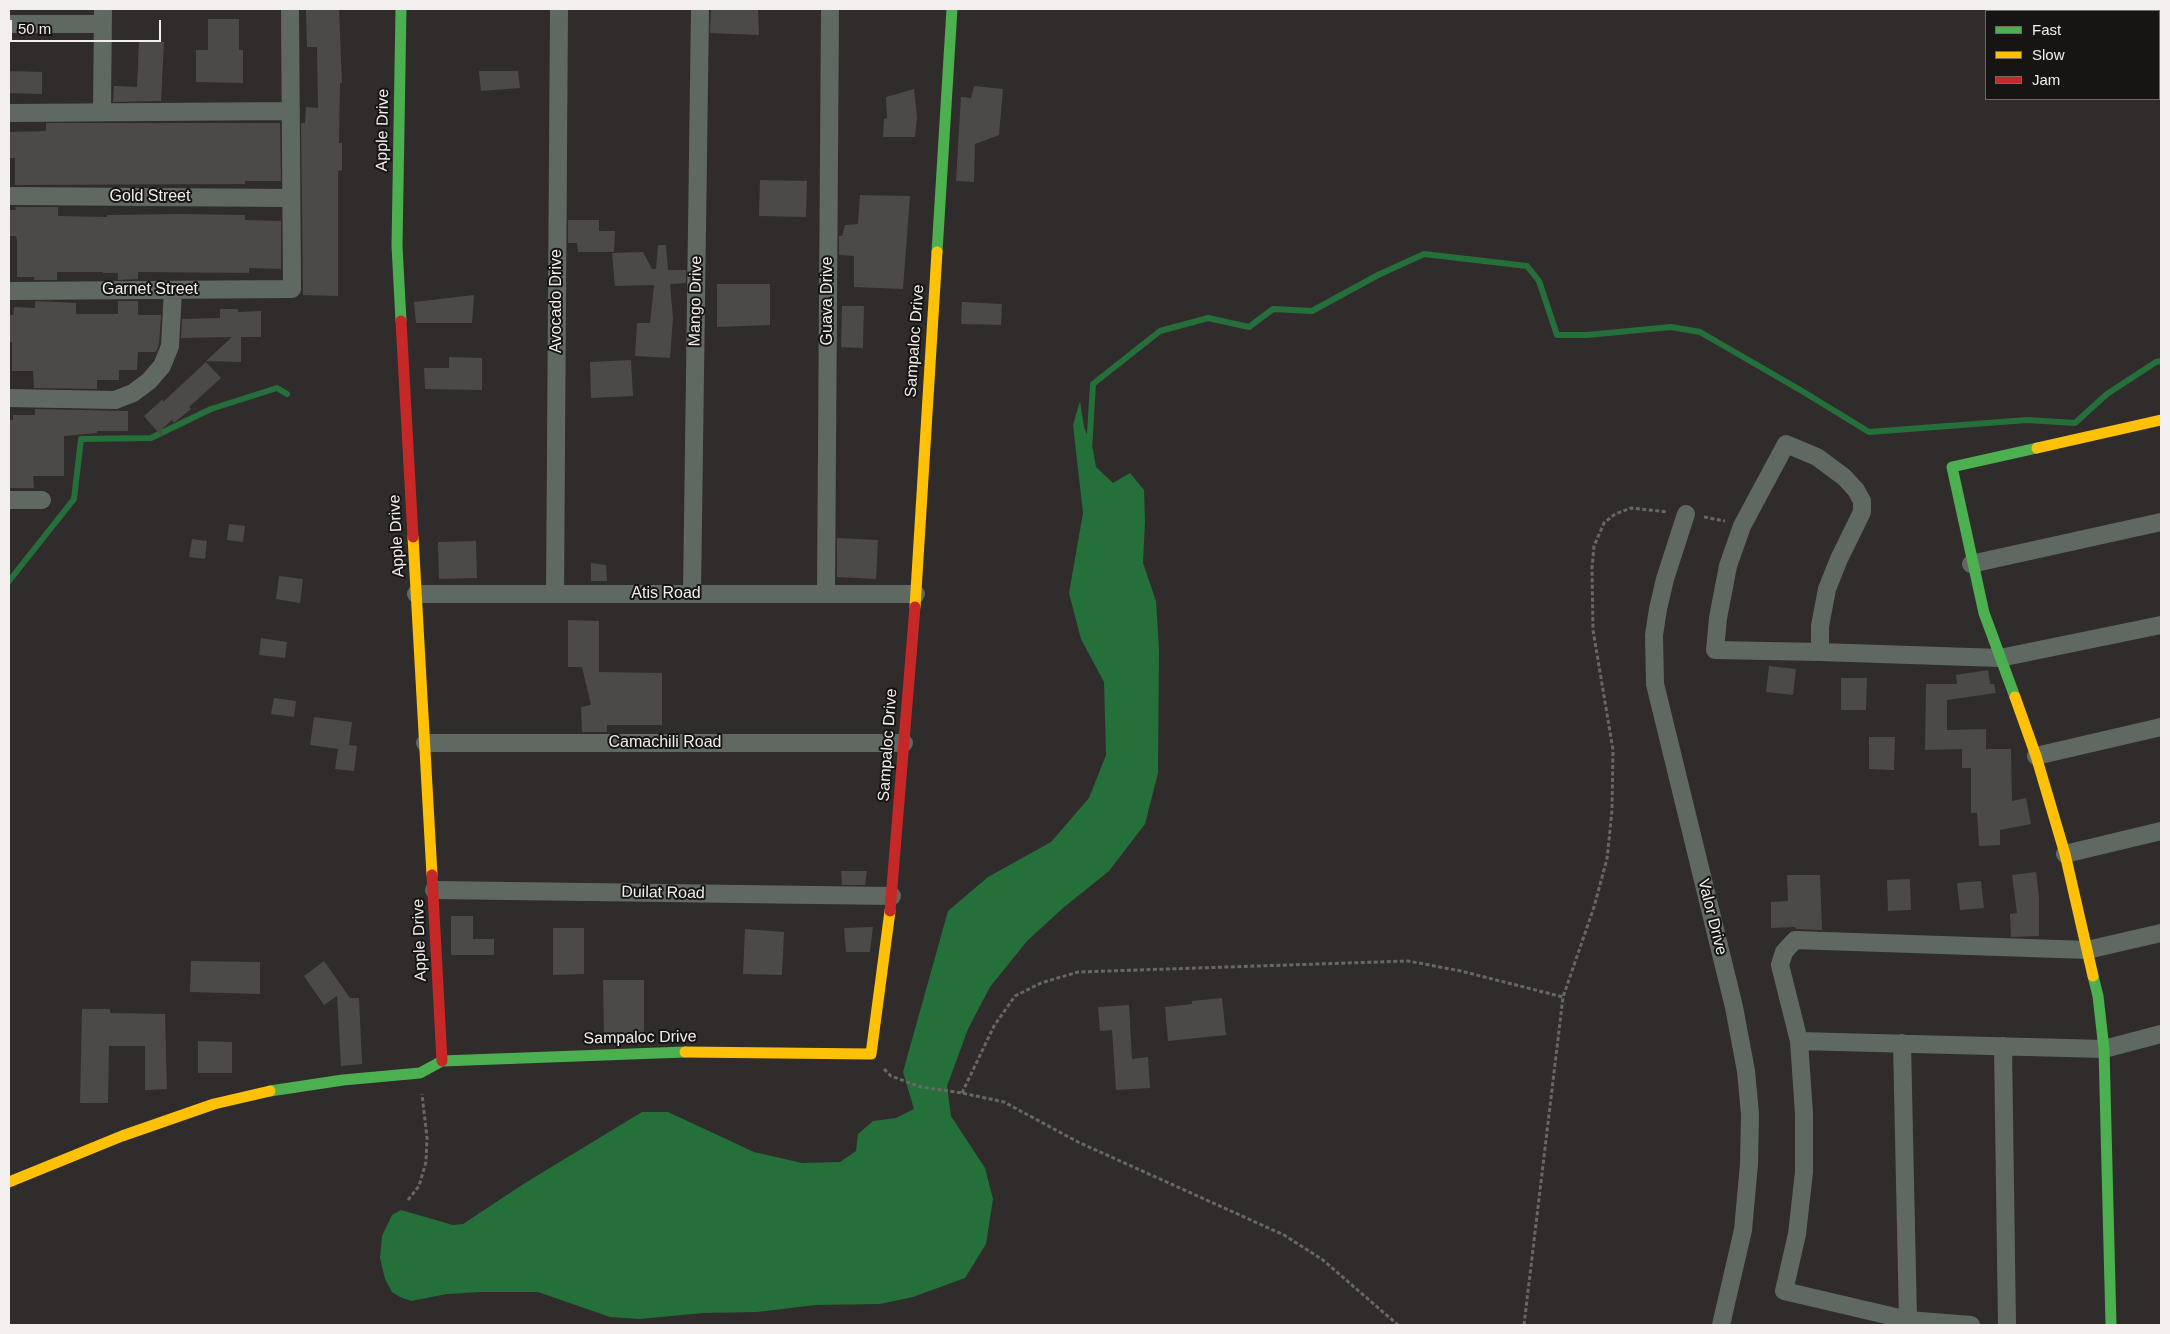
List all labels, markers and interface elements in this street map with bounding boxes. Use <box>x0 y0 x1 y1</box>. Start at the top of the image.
scale bar <box>12 10 164 42</box>
legend <box>1985 10 2160 100</box>
text: 50 m <box>18 20 51 37</box>
text: Fast <box>2032 21 2061 38</box>
text: Slow <box>2032 46 2065 63</box>
text: Jam <box>2032 71 2060 88</box>
street label: Apple Drive <box>373 88 393 172</box>
street label: Gold Street <box>110 187 190 207</box>
street label: Avocado Drive <box>547 249 567 353</box>
street label: Mango Drive <box>686 255 706 347</box>
street label: Guava Drive <box>818 257 838 345</box>
street label: Garnet Street <box>102 280 198 300</box>
street label: Sampaloc Drive <box>901 284 929 398</box>
street label: Apple Drive <box>385 494 409 578</box>
street label: Atis Road <box>631 584 701 604</box>
street label: Sampaloc Drive <box>874 688 902 802</box>
street label: Camachili Road <box>609 733 721 753</box>
street label: Valor Drive <box>1693 877 1731 957</box>
street label: Duilat Road <box>621 883 705 903</box>
street label: Apple Drive <box>409 898 431 982</box>
street label: Sampaloc Drive <box>583 1027 697 1049</box>

